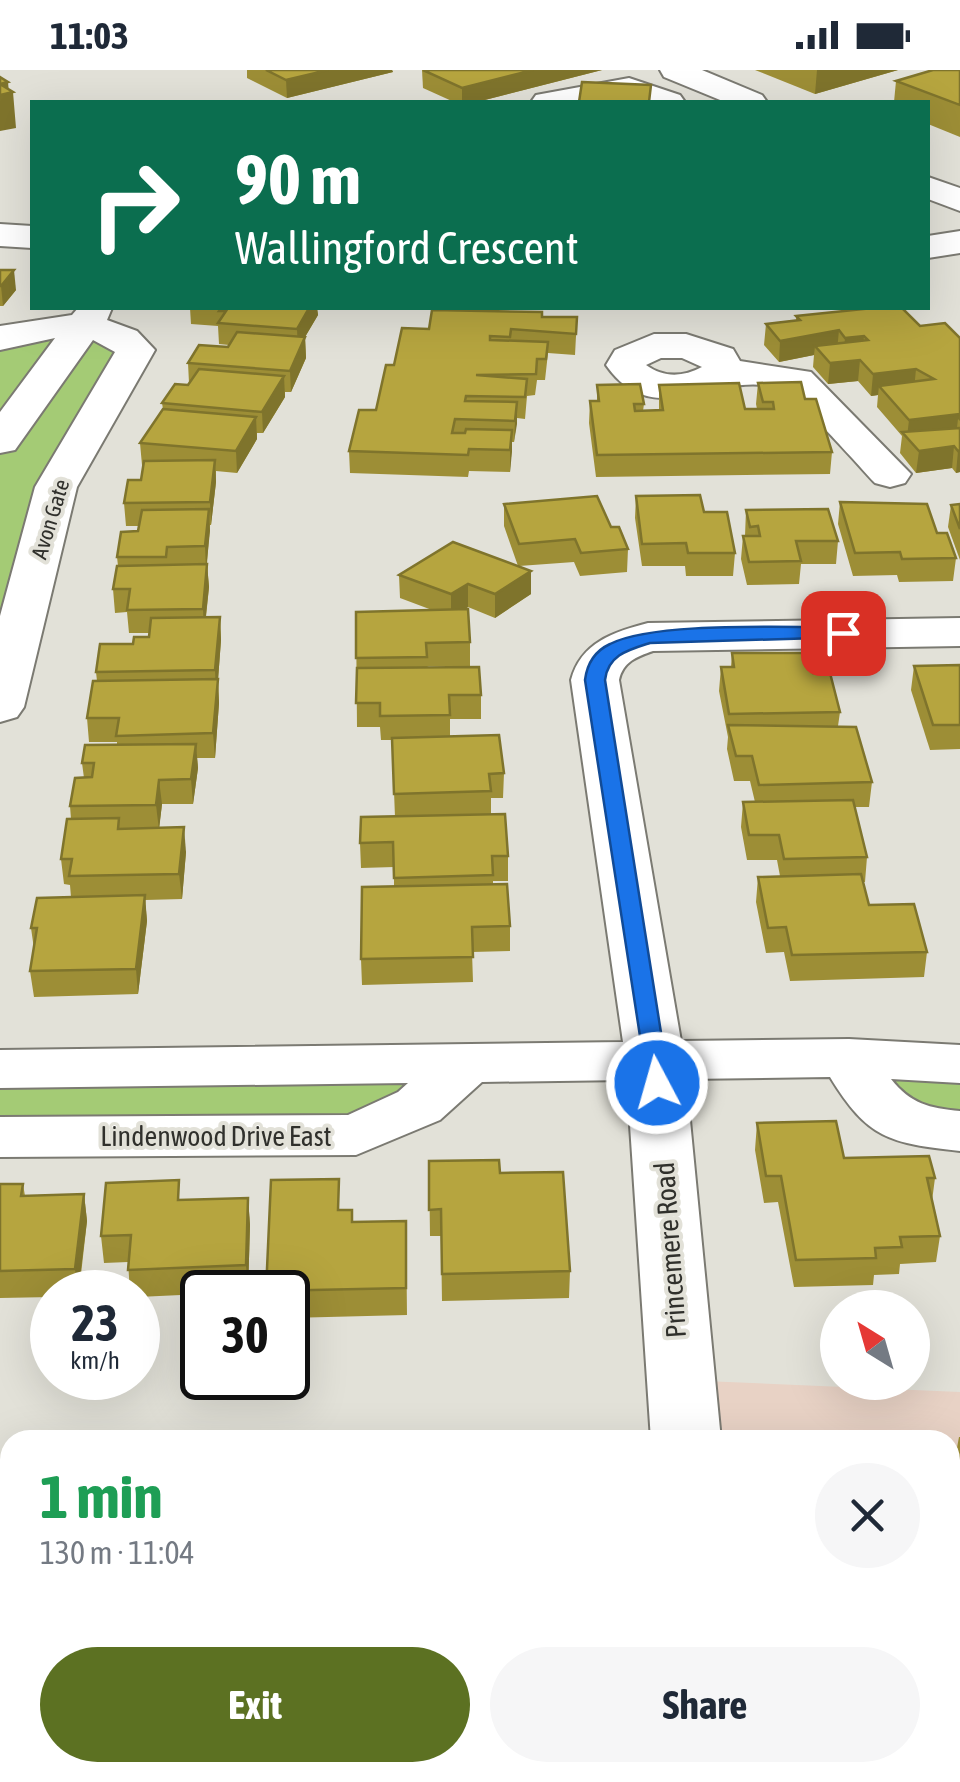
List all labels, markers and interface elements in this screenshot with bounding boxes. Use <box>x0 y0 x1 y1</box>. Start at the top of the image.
text: 11:03 <box>50 14 129 57</box>
text: 90 m <box>235 139 361 219</box>
icon: right <box>70 140 200 270</box>
text: Wallingford Crescent <box>235 222 579 274</box>
street label: Avon Gate <box>26 476 74 562</box>
pin <box>801 591 886 676</box>
icon: arrive <box>816 606 871 661</box>
position arrow <box>605 1031 709 1135</box>
street label: Lindenwood Drive East <box>100 1120 332 1152</box>
street label: Princemere Road <box>648 1161 692 1339</box>
speed limit sign: 30 <box>180 1270 310 1400</box>
north arrow <box>820 1290 930 1400</box>
map controls <box>820 1290 930 1400</box>
text: 23 <box>71 1294 118 1352</box>
text: km/h <box>70 1346 120 1374</box>
text: 1 min <box>40 1462 163 1531</box>
button: close <box>815 1463 920 1568</box>
text: 130 m · 11:04 <box>40 1534 195 1571</box>
button: Exit <box>40 1647 470 1762</box>
button: Share <box>490 1647 920 1762</box>

